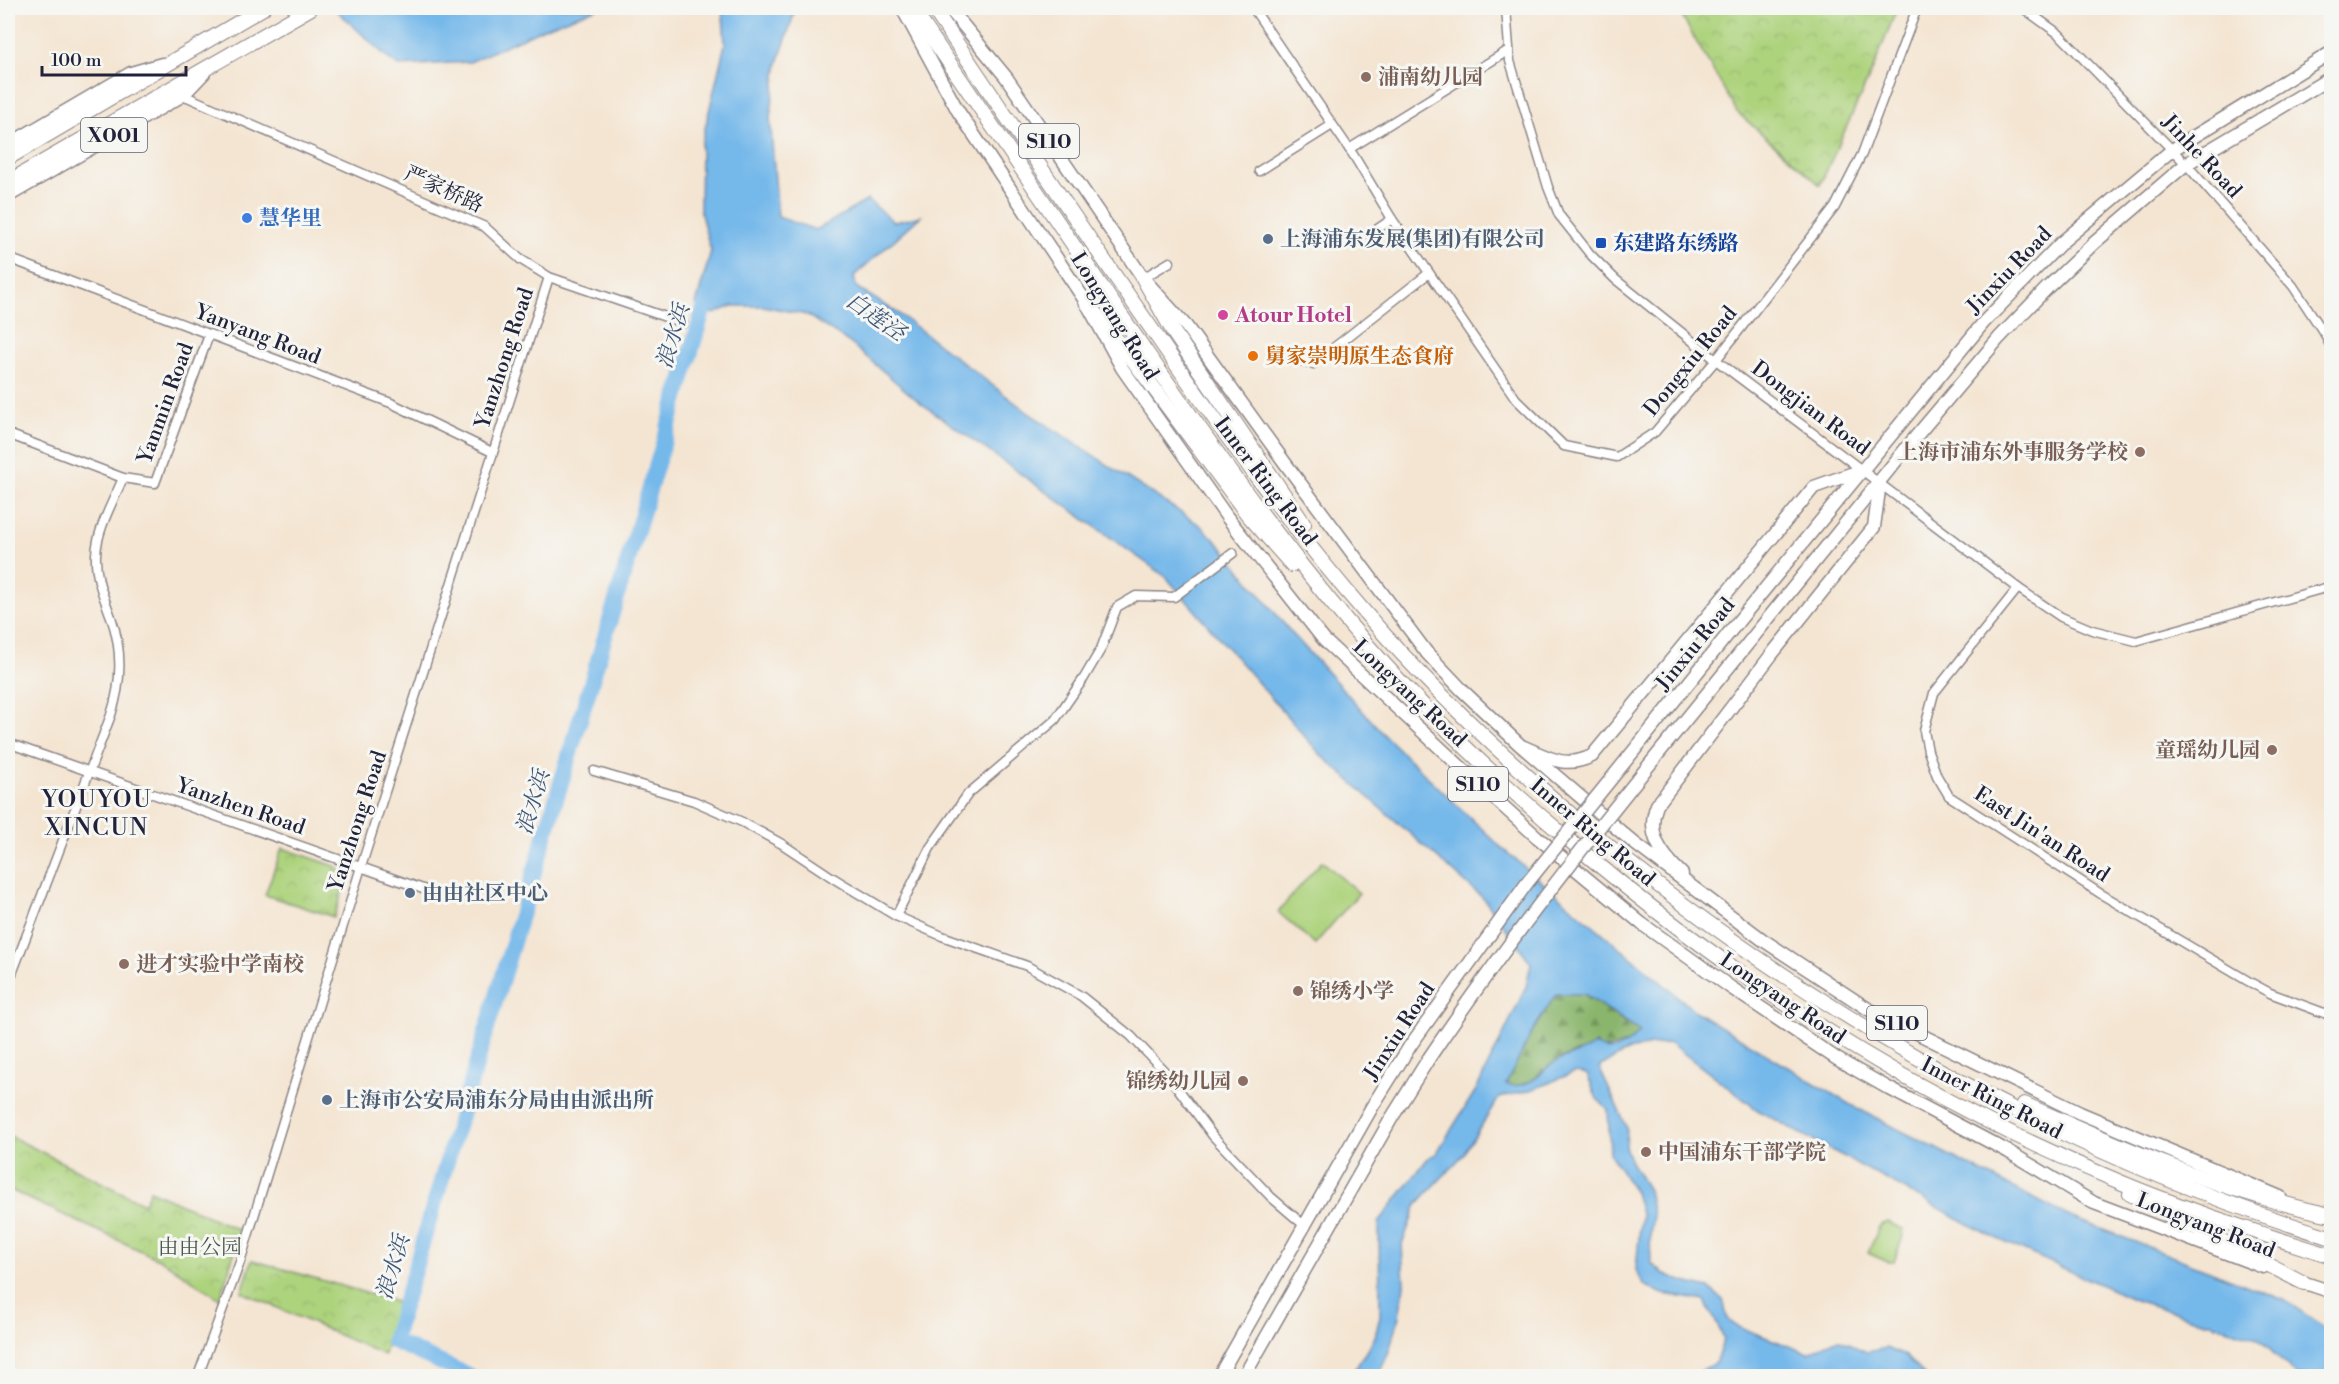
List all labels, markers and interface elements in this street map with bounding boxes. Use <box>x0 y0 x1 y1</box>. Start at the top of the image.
scale bar <box>42 39 186 77</box>
text: 100 m <box>51 49 102 72</box>
place label: 浦南幼儿园 <box>1378 65 1483 91</box>
marker: 浦南幼儿园 <box>1359 70 1373 84</box>
street label: Jinhe Road <box>2155 109 2247 204</box>
road number: X001 <box>81 118 147 152</box>
road number: S110 <box>1019 124 1079 158</box>
street label: 严家桥路 <box>400 161 487 219</box>
place label: 慧华里 <box>259 206 322 232</box>
marker: 慧华里 <box>240 211 254 225</box>
street label: Jinxiu Road <box>1961 221 2058 321</box>
place label: 上海浦东发展(集团)有限公司 <box>1280 227 1545 253</box>
place label: 东建路东绣路 <box>1613 231 1739 257</box>
marker: 上海浦东发展(集团)有限公司 <box>1261 232 1275 246</box>
marker: 东建路东绣路 <box>1594 236 1608 250</box>
street label: Longyang Road <box>1064 248 1164 385</box>
street label: Yanzhong Road <box>470 284 540 433</box>
water label: 白莲泾 <box>840 287 912 348</box>
street label: Yanyang Road <box>190 299 324 371</box>
water label: 浪水浜 <box>651 299 697 372</box>
street label: Dongxiu Road <box>1638 301 1743 422</box>
place label: Atour Hotel <box>1234 303 1352 329</box>
marker: Atour Hotel <box>1216 308 1230 322</box>
street label: Yanmin Road <box>132 339 200 468</box>
place label: 舅家崇明原生态食府 <box>1265 344 1454 370</box>
marker: 舅家崇明原生态食府 <box>1246 349 1260 363</box>
street label: Dongjian Road <box>1746 356 1875 462</box>
street label: Inner Ring Road <box>1208 412 1322 551</box>
place label: 上海市浦东外事服务学校 <box>1897 440 2128 466</box>
marker: 上海市浦东外事服务学校 <box>2133 445 2147 459</box>
street label: Jinxiu Road <box>1650 593 1741 697</box>
street label: Longyang Road <box>1347 634 1472 753</box>
place label: 童瑶幼儿园 <box>2155 738 2260 764</box>
marker: 童瑶幼儿园 <box>2265 743 2279 757</box>
street label: Yanzhong Road <box>323 747 393 896</box>
water label: 浪水浜 <box>511 765 557 838</box>
road number: S110 <box>1448 767 1508 801</box>
street label: Yanzhen Road <box>172 772 309 841</box>
street label: Inner Ring Road <box>1525 773 1660 893</box>
street label: East Jin'an Road <box>1969 781 2114 888</box>
district label: YOUYOU XINCUN <box>40 785 152 843</box>
place label: 由由社区中心 <box>422 881 548 907</box>
marker: 由由社区中心 <box>403 886 417 900</box>
street label: Longyang Road <box>1715 947 1850 1051</box>
place label: 进才实验中学南校 <box>136 952 304 978</box>
marker: 进才实验中学南校 <box>117 957 131 971</box>
street label: Jinxiu Road <box>1358 978 1441 1086</box>
place label: 锦绣小学 <box>1310 979 1394 1005</box>
marker: 锦绣小学 <box>1291 984 1305 998</box>
road number: S110 <box>1867 1006 1927 1040</box>
street label: Inner Ring Road <box>1917 1052 2066 1146</box>
place label: 锦绣幼儿园 <box>1126 1069 1231 1095</box>
marker: 锦绣幼儿园 <box>1236 1074 1250 1088</box>
place label: 上海市公安局浦东分局由由派出所 <box>339 1088 654 1114</box>
marker: 上海市公安局浦东分局由由派出所 <box>320 1093 334 1107</box>
place label: 中国浦东干部学院 <box>1658 1140 1826 1166</box>
marker: 中国浦东干部学院 <box>1639 1145 1653 1159</box>
street label: Longyang Road <box>2133 1188 2279 1264</box>
water label: 浪水浜 <box>371 1230 417 1303</box>
park label: 由由公园 <box>158 1235 242 1261</box>

